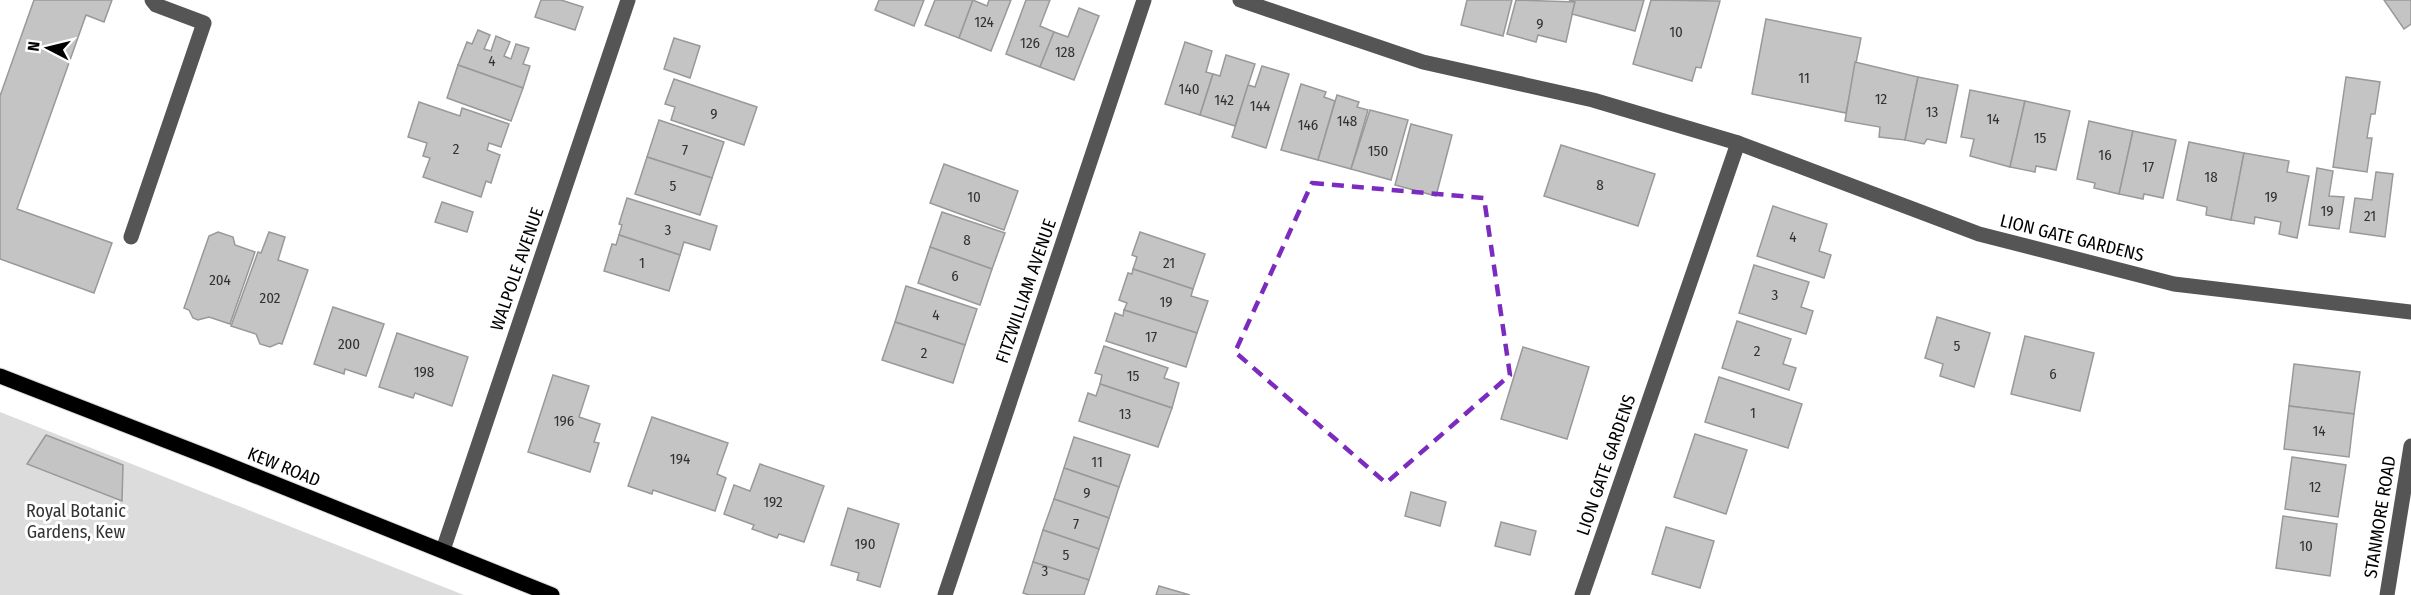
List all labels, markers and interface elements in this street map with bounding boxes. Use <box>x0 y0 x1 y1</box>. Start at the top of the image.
house number: 124 <box>974 13 994 31</box>
house number: 9 <box>1536 15 1544 33</box>
north arrow <box>18 18 78 78</box>
house number: 10 <box>1669 23 1683 41</box>
house number: 126 <box>1020 34 1040 52</box>
text: N <box>24 40 44 52</box>
house number: 128 <box>1055 43 1075 61</box>
house number: 4 <box>488 52 496 70</box>
house number: 11 <box>1798 69 1810 87</box>
house number: 140 <box>1179 80 1199 98</box>
house number: 12 <box>1875 90 1888 108</box>
house number: 142 <box>1214 91 1234 109</box>
house number: 144 <box>1250 97 1270 115</box>
house number: 13 <box>1926 103 1939 121</box>
house number: 9 <box>710 105 718 123</box>
house number: 14 <box>1986 110 2000 128</box>
house number: 148 <box>1337 112 1357 130</box>
house number: 146 <box>1298 116 1318 134</box>
house number: 15 <box>2034 129 2046 147</box>
house number: 2 <box>453 140 460 158</box>
house number: 7 <box>682 141 688 159</box>
house number: 150 <box>1368 142 1388 160</box>
house number: 16 <box>2098 146 2112 164</box>
house number: 17 <box>2142 158 2154 176</box>
house number: 18 <box>2204 168 2218 186</box>
house number: 8 <box>1596 176 1604 194</box>
house number: 5 <box>670 177 677 195</box>
house number: 10 <box>967 188 981 206</box>
house number: 19 <box>2264 188 2278 206</box>
house number: 19 <box>2320 202 2334 220</box>
street label: WALPOLE AVENUE <box>486 204 548 334</box>
house number: 21 <box>2364 207 2376 225</box>
street label: LION GATE GARDENS <box>1998 209 2146 267</box>
street label: FITZWILLIAM AVENUE <box>991 216 1061 366</box>
house number: 3 <box>665 221 672 239</box>
house number: 4 <box>1789 228 1797 246</box>
house number: 8 <box>963 231 971 249</box>
house number: 1 <box>639 254 645 272</box>
house number: 21 <box>1163 254 1175 272</box>
house number: 6 <box>951 267 959 285</box>
house number: 204 <box>209 271 231 289</box>
house number: 3 <box>1772 286 1779 304</box>
house number: 202 <box>260 289 281 307</box>
house number: 19 <box>1159 293 1173 311</box>
house number: 4 <box>932 306 940 324</box>
house number: 17 <box>1145 328 1157 346</box>
house number: 200 <box>338 335 360 353</box>
house number: 5 <box>1954 337 1961 355</box>
house number: 2 <box>1754 342 1761 360</box>
house number: 2 <box>921 344 928 362</box>
house number: 198 <box>414 363 434 381</box>
house number: 6 <box>2049 365 2057 383</box>
house number: 15 <box>1127 367 1139 385</box>
street label: LION GATE GARDENS <box>1572 392 1640 538</box>
house number: 1 <box>1750 404 1756 422</box>
house number: 13 <box>1119 405 1132 423</box>
house number: 196 <box>554 412 574 430</box>
house number: 14 <box>2312 422 2326 440</box>
street label: KEW ROAD <box>244 442 324 492</box>
house number: 194 <box>670 450 690 468</box>
house number: 11 <box>1091 453 1103 471</box>
street label: STANMORE ROAD <box>2359 454 2401 580</box>
house number: 12 <box>2309 478 2322 496</box>
house number: 9 <box>1083 484 1091 502</box>
house number: 192 <box>763 493 783 511</box>
park label: Royal Botanic Gardens, Kew <box>26 500 126 543</box>
house number: 7 <box>1073 515 1079 533</box>
house number: 190 <box>855 535 875 553</box>
house number: 10 <box>2299 537 2313 555</box>
house number: 5 <box>1063 546 1070 564</box>
house number: 3 <box>1042 562 1049 580</box>

